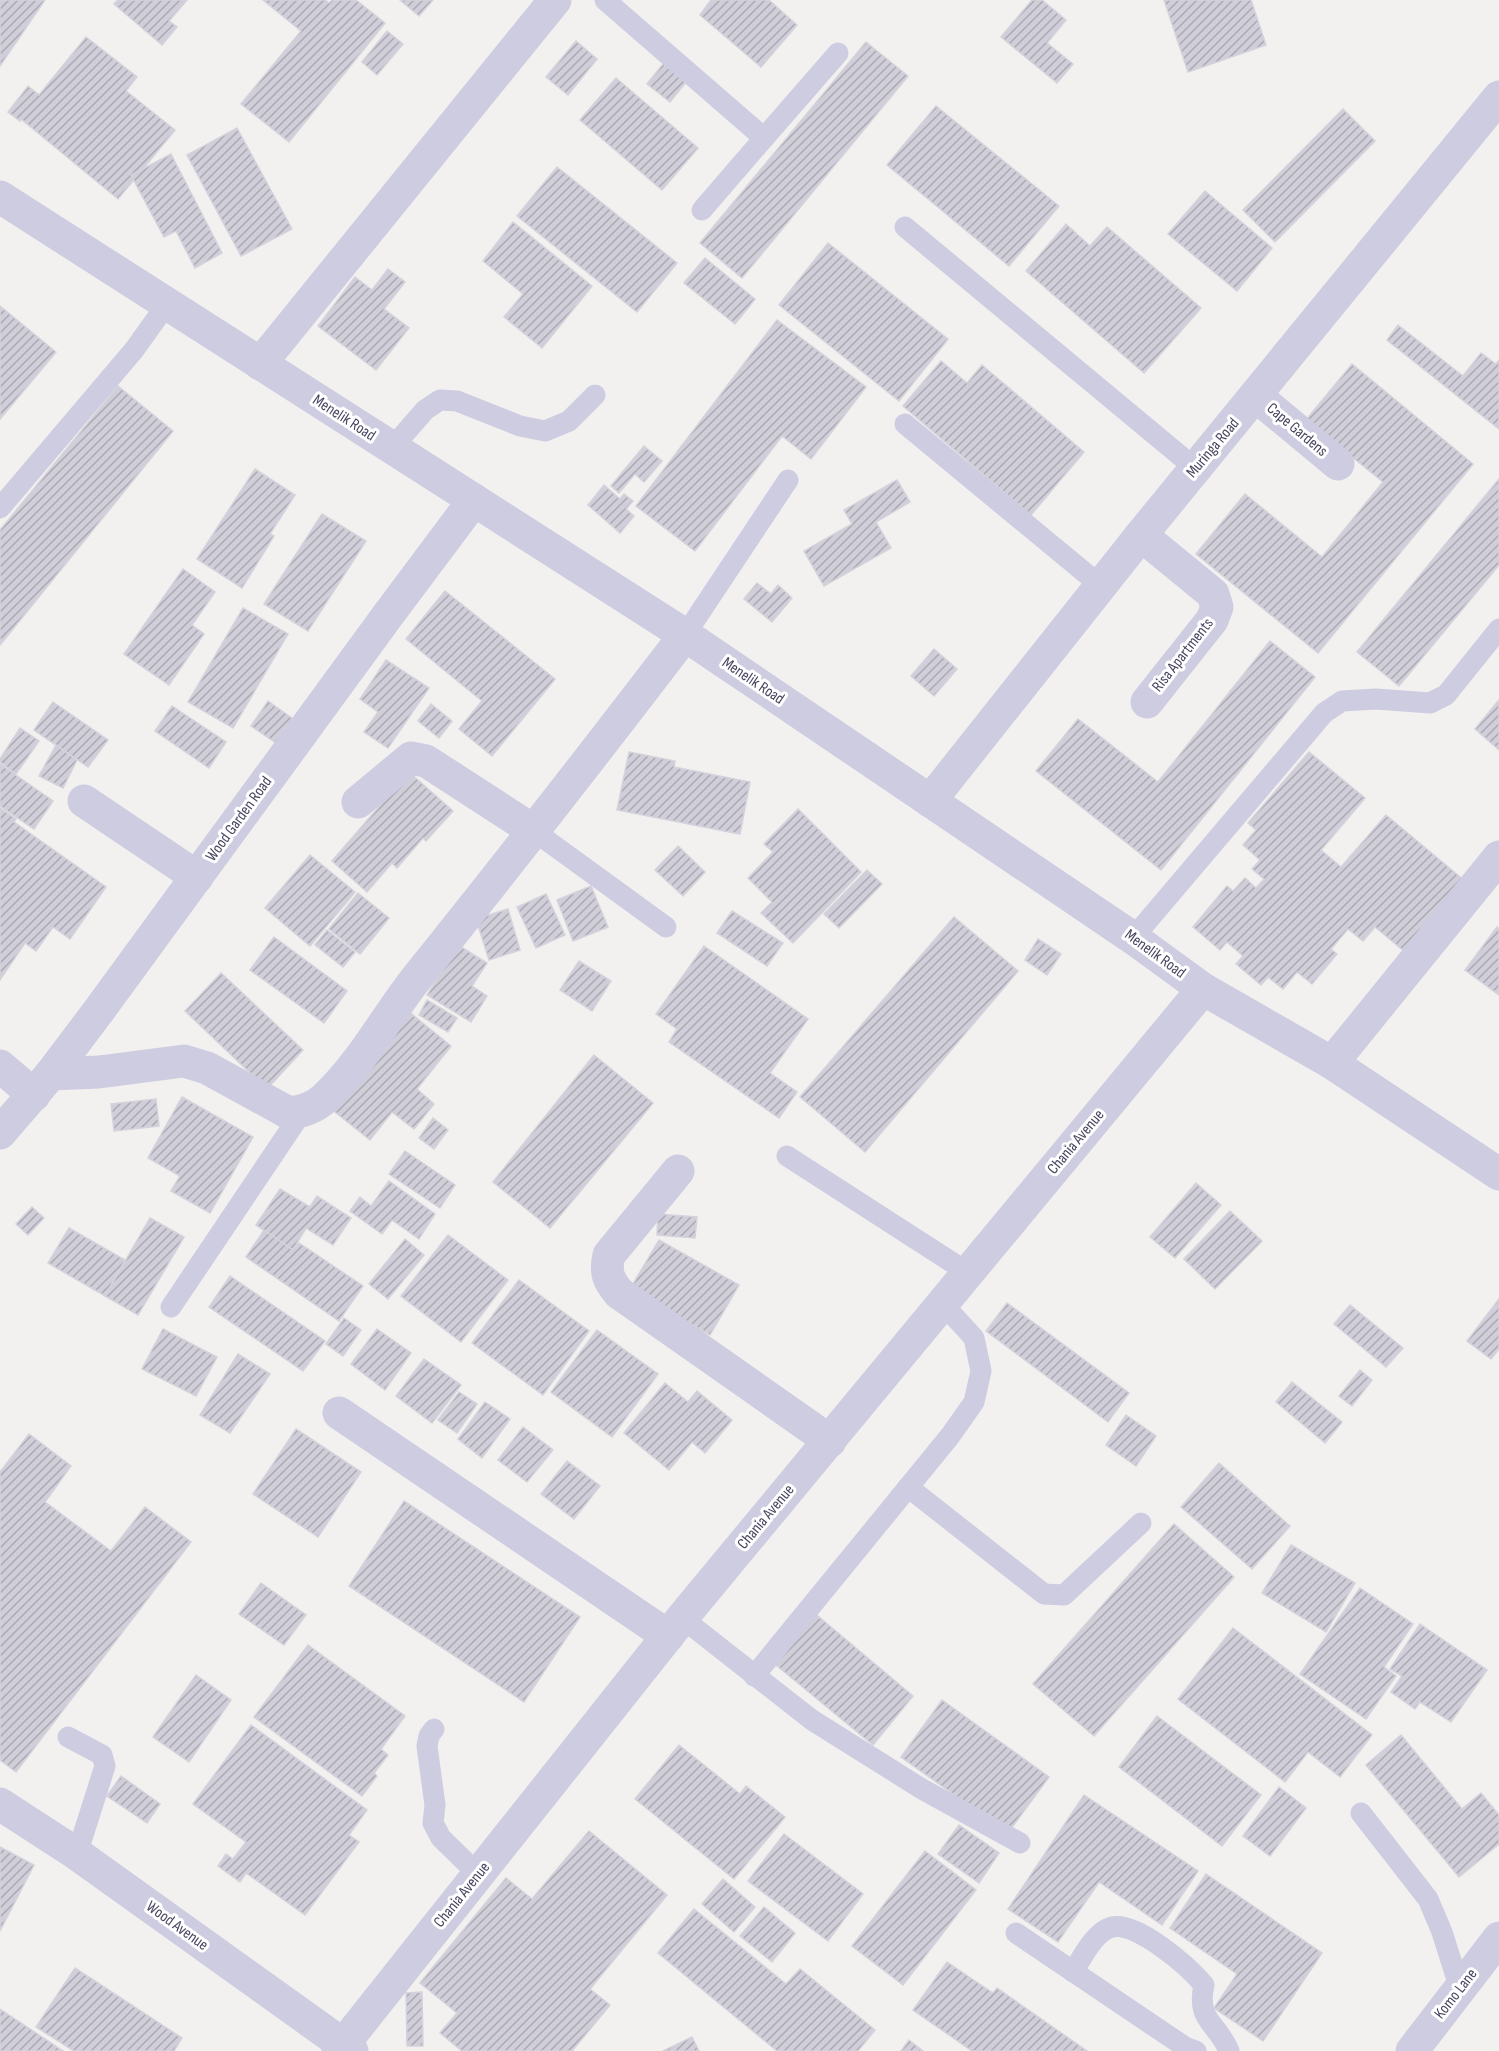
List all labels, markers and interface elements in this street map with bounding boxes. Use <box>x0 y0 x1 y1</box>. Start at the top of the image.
street label: Menelik Road <box>309 391 379 445</box>
street label: Cape Gardens <box>1263 399 1331 461</box>
street label: Muringa Road <box>1183 414 1243 482</box>
street label: Risa Apartments <box>1148 614 1218 696</box>
street label: Menelik Road <box>718 653 788 709</box>
street label: Wood Garden Road <box>202 773 276 865</box>
street label: Menelik Road <box>1121 925 1189 983</box>
street label: Chania Avenue <box>1044 1106 1108 1178</box>
street label: Chania Avenue <box>734 1481 798 1553</box>
street label: Chania Avenue <box>430 1859 494 1931</box>
street label: Wood Avenue <box>142 1897 212 1955</box>
street label: Komo Lane <box>1431 1965 1481 2023</box>

